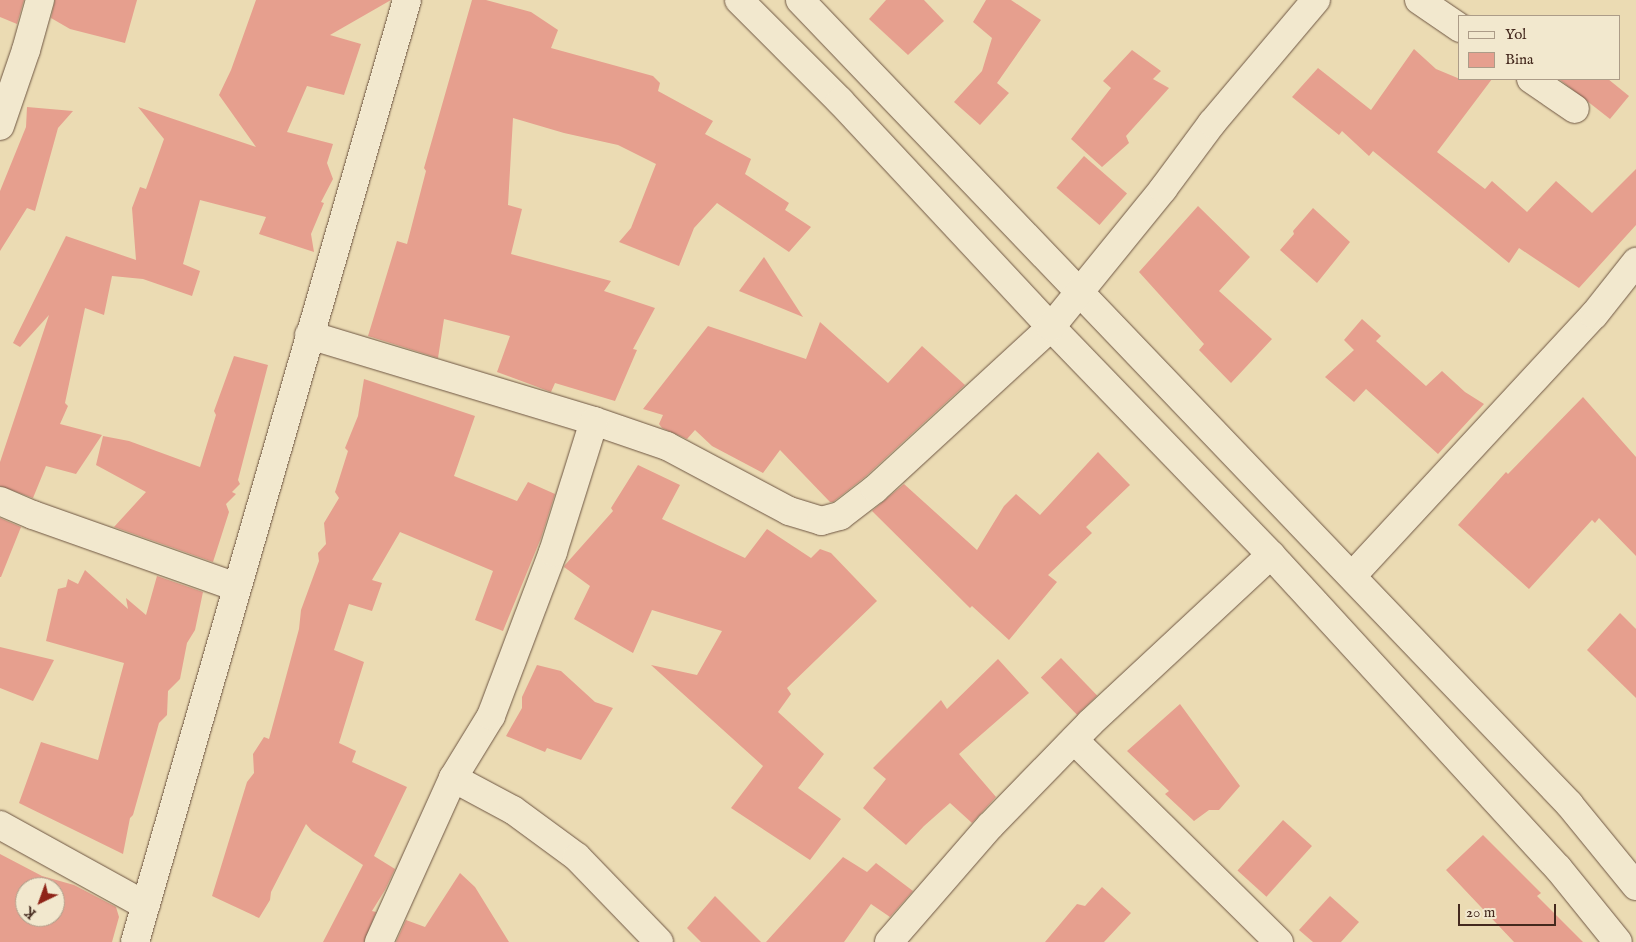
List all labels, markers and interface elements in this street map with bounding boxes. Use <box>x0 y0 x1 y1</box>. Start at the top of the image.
legend <box>1458 15 1621 80</box>
text: Yol <box>1505 25 1526 44</box>
text: Bina <box>1505 50 1533 69</box>
north arrow <box>15 877 65 927</box>
scale bar <box>1461 894 1558 926</box>
text: K <box>21 902 40 922</box>
text: 20 m <box>1466 903 1495 922</box>

